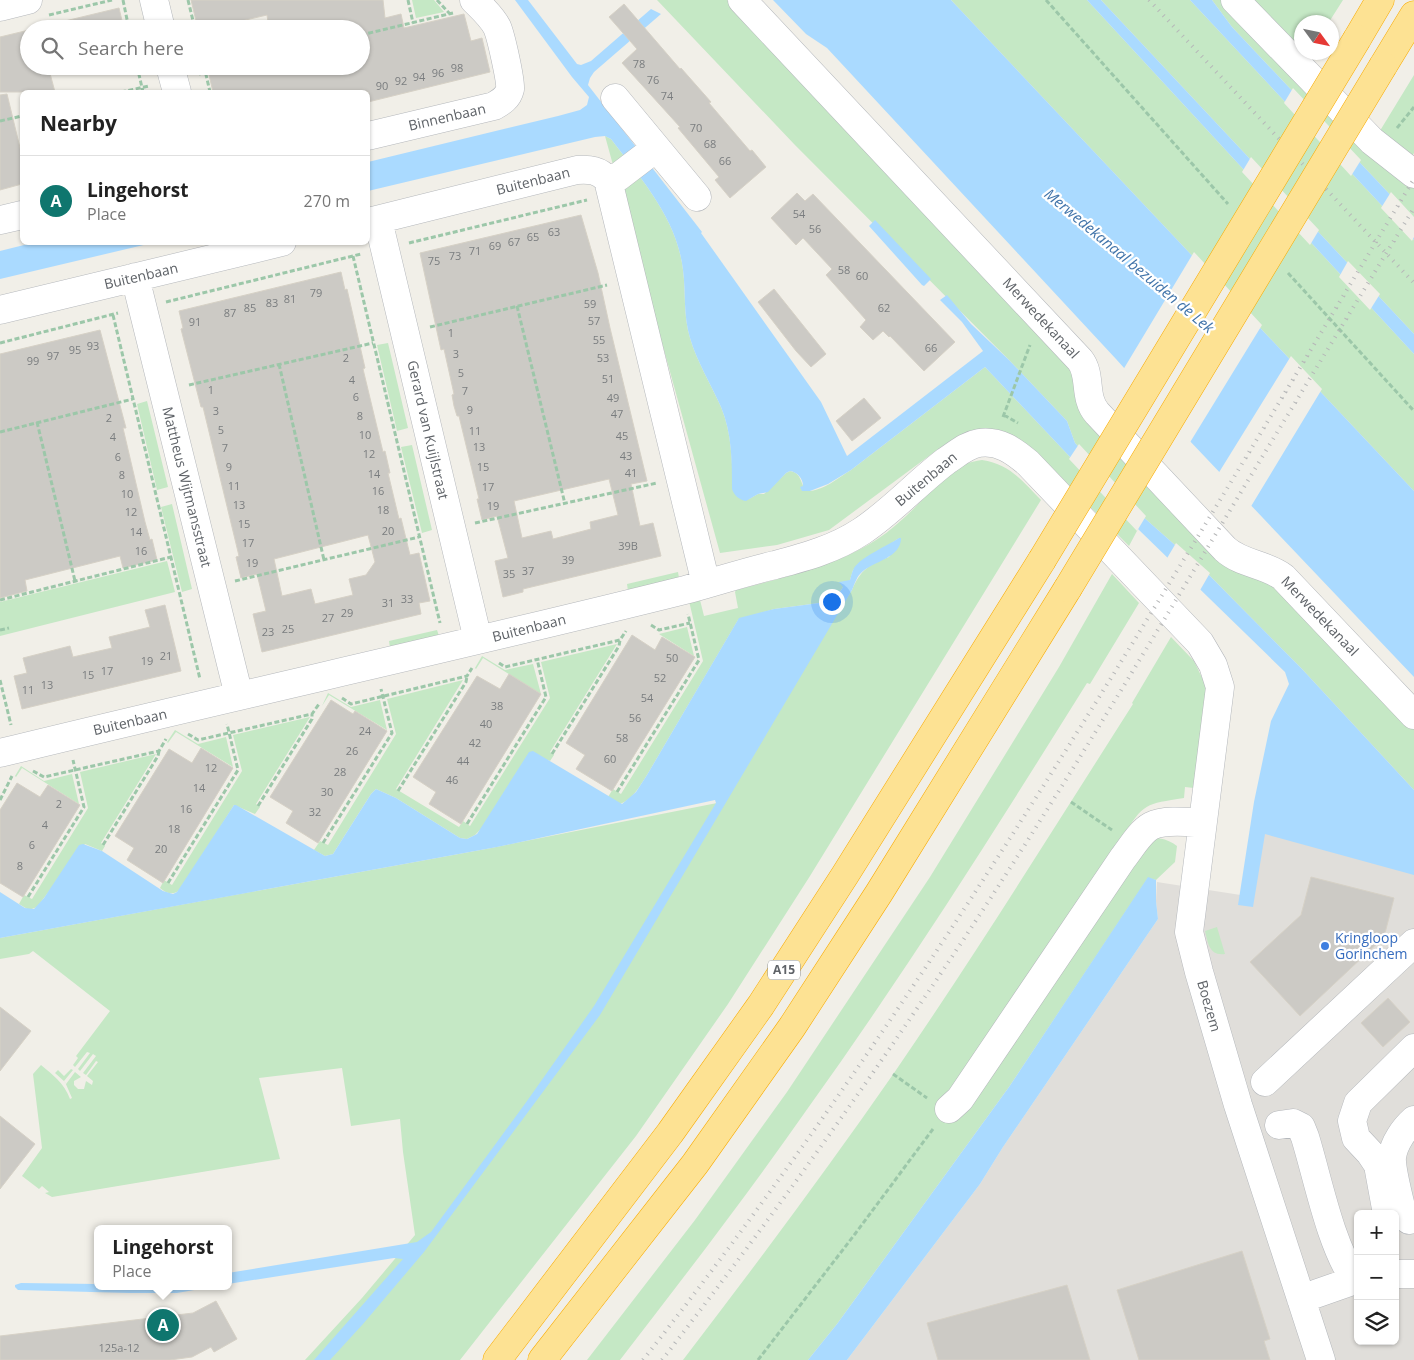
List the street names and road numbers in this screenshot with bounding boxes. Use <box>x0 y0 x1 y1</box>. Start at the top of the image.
street label: Binnenbaan <box>406 98 487 135</box>
street label: Buitenbaan <box>494 162 572 199</box>
street label: Buitenbaan <box>102 258 180 293</box>
street label: Merwedekanaal <box>999 274 1083 362</box>
street label: Gerard van Kuijlstraat <box>403 358 454 501</box>
street label: Mattheus Wijtmansstraat <box>158 405 217 569</box>
street label: Buitenbaan <box>891 447 961 510</box>
street label: Merwedekanaal <box>1277 572 1363 660</box>
street label: Buitenbaan <box>490 609 568 646</box>
street label: Buitenbaan <box>91 704 169 739</box>
road number: A15 <box>768 960 800 980</box>
street label: Boezem <box>1193 978 1226 1034</box>

